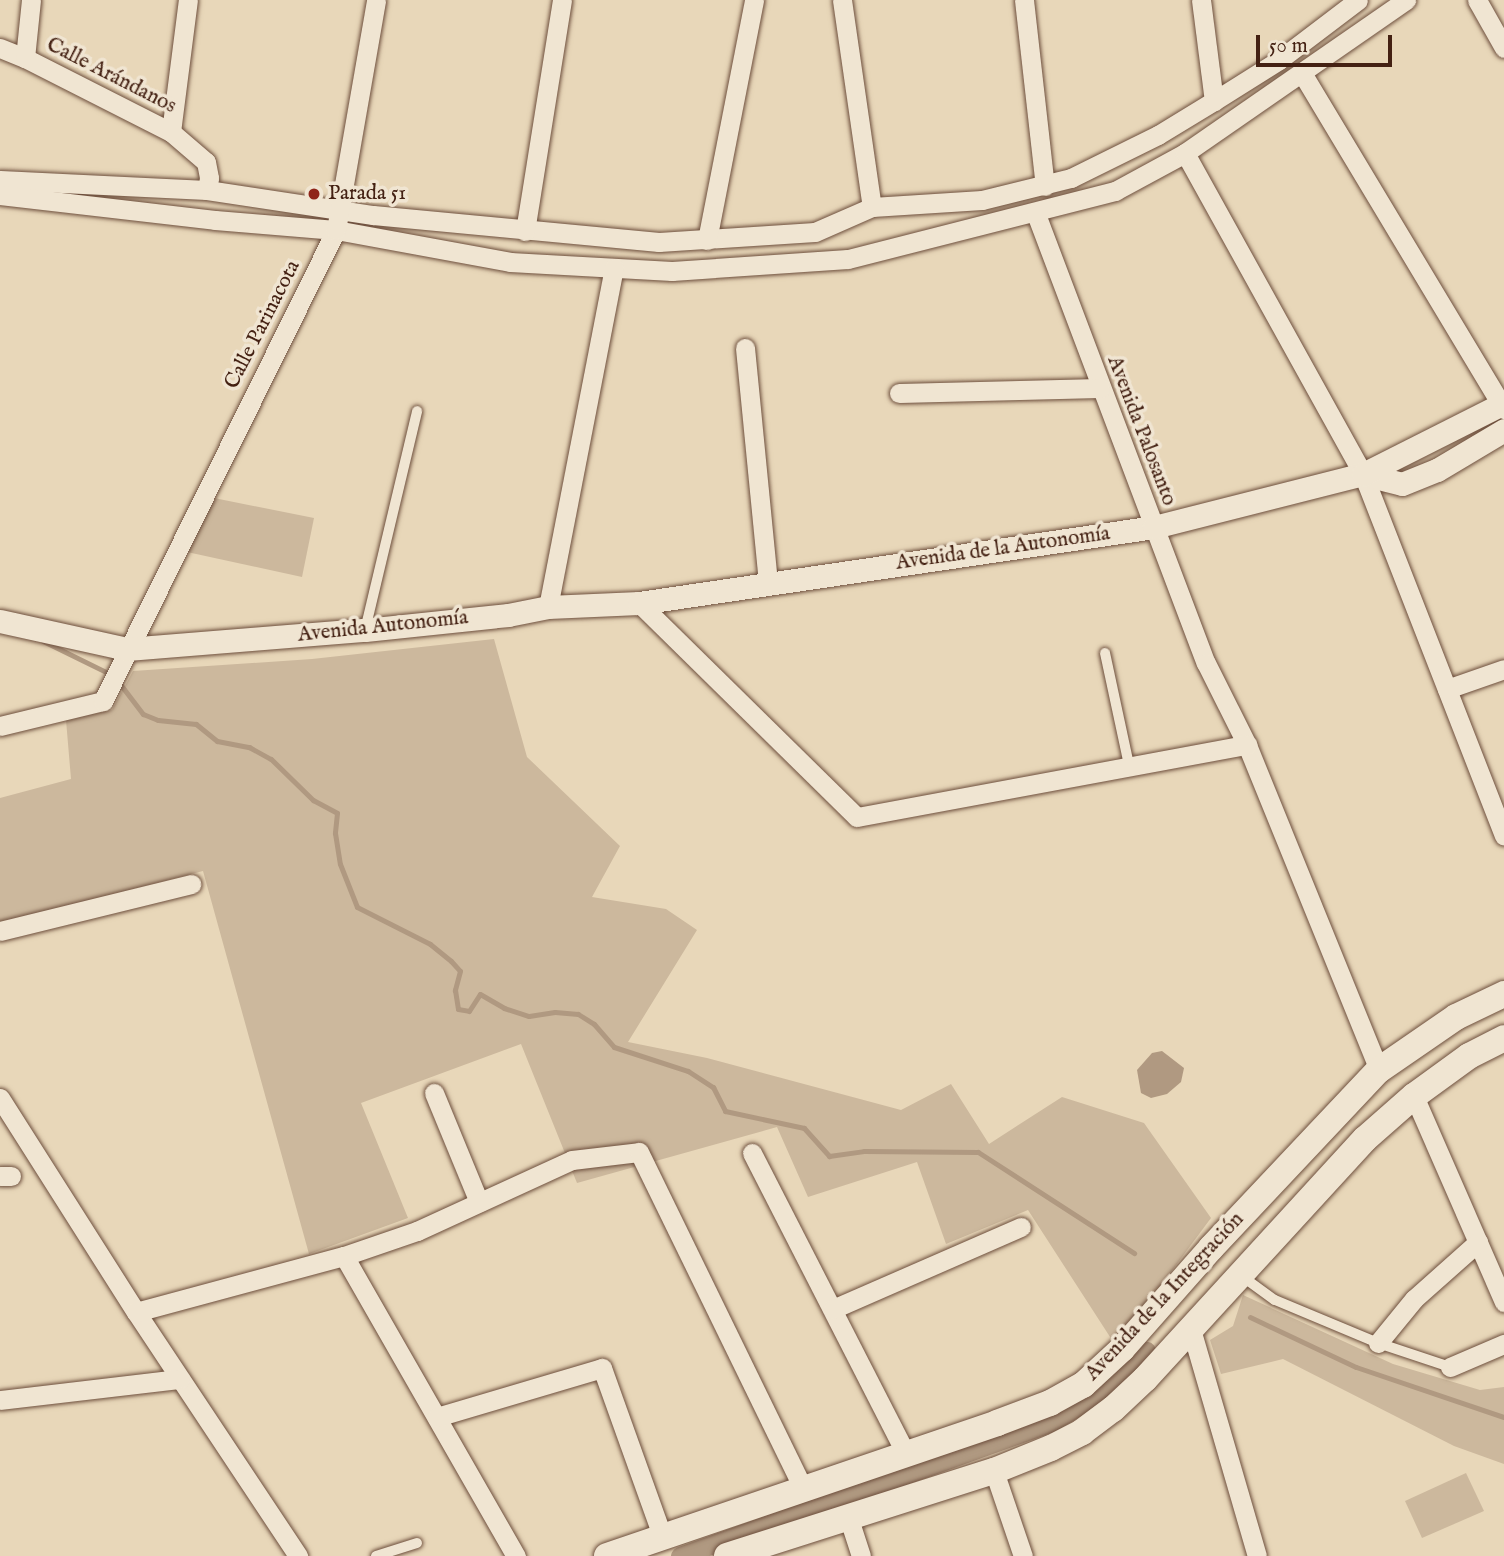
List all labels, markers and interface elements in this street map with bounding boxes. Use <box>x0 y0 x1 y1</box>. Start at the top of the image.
scale bar <box>1259 21 1396 65</box>
street label: Calle Arándanos <box>42 33 180 119</box>
text: 50 m <box>1269 33 1308 60</box>
place label: Parada 51 <box>328 181 406 207</box>
marker: Parada 51 <box>306 186 322 202</box>
street label: Calle Parinacota <box>220 256 306 394</box>
street label: Avenida Palosanto <box>1101 353 1181 509</box>
street label: Avenida de la Autonomía <box>894 521 1112 577</box>
street label: Avenida Autonomía <box>297 606 469 648</box>
street label: Avenida de la Integración <box>1080 1208 1250 1386</box>

